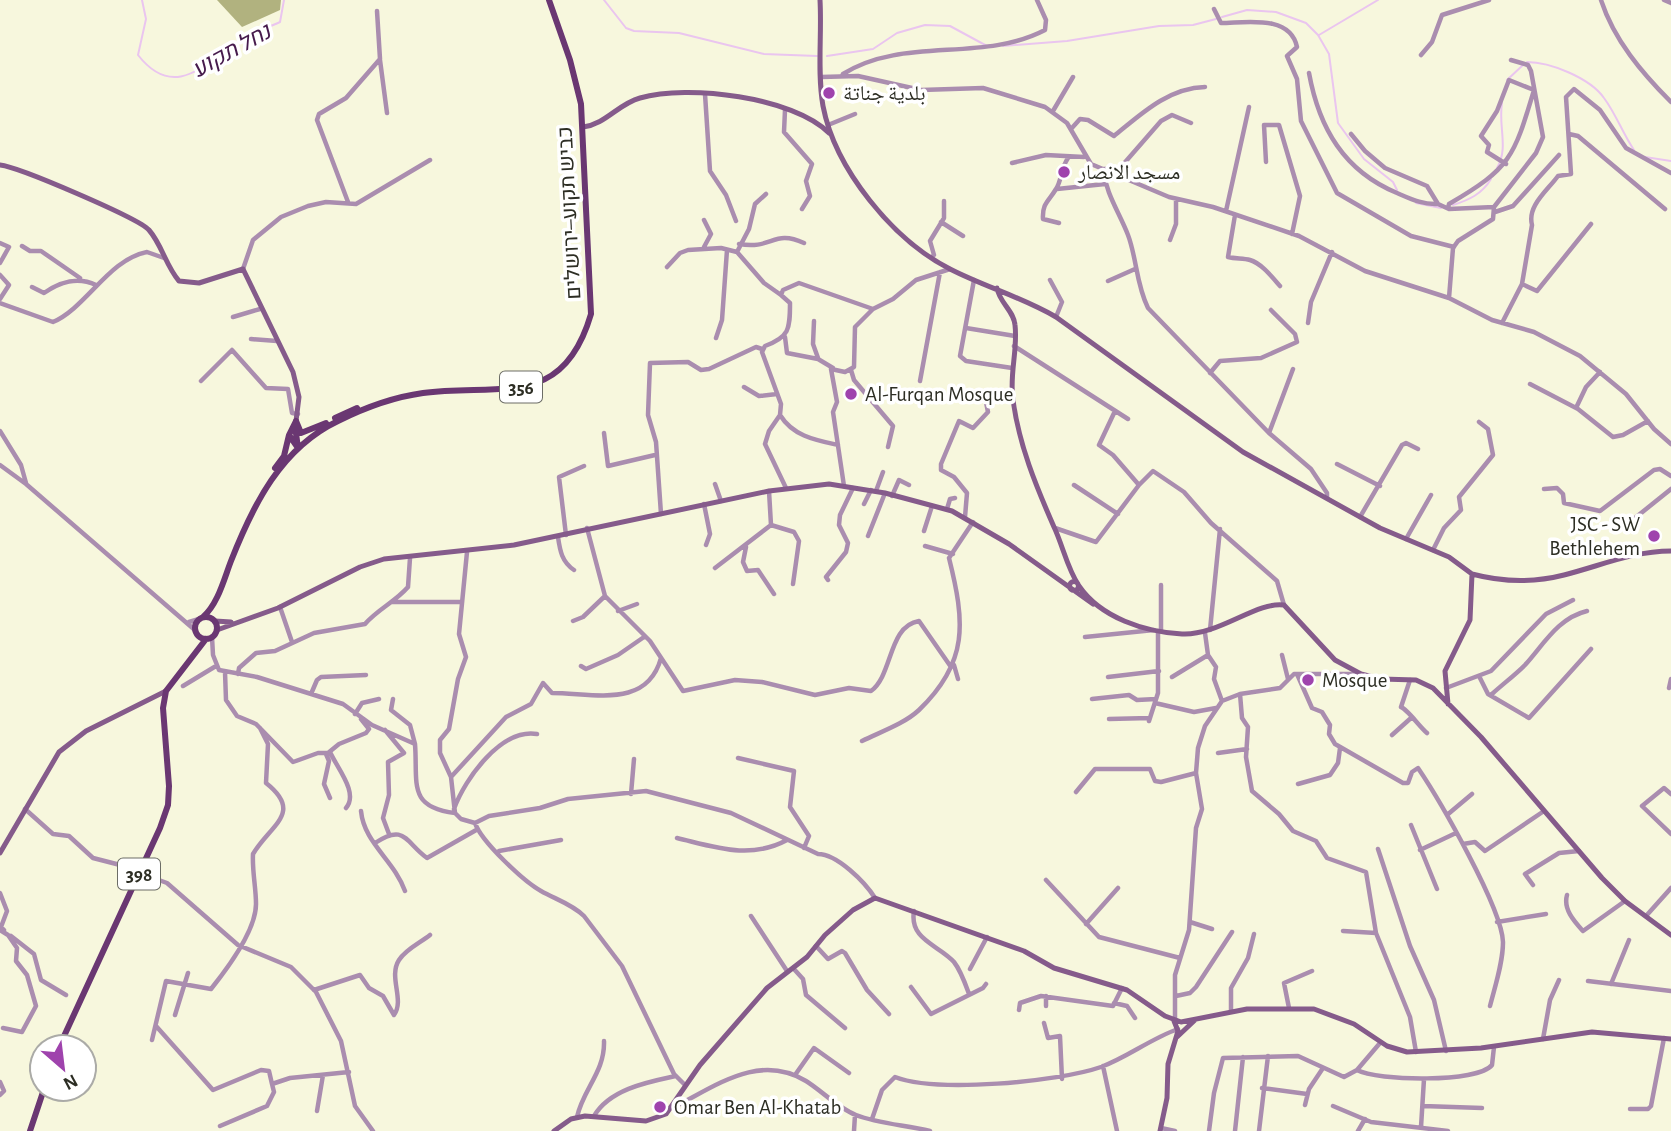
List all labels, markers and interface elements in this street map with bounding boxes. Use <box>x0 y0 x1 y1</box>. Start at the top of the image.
water label: נחל תקוע <box>188 20 276 82</box>
place label: بلدية جناتة <box>843 83 926 105</box>
marker: بلدية جناتة <box>821 85 837 101</box>
street label: כביש תקוע–ירושלים <box>554 126 585 300</box>
place label: مسجد الانصار <box>1077 162 1180 183</box>
marker: مسجد الانصار <box>1056 164 1072 180</box>
road number: 356 <box>500 372 542 402</box>
place label: Al-Furqan Mosque <box>865 384 1013 405</box>
marker: Al-Furqan Mosque <box>843 386 859 402</box>
place label: JSC - SW Bethlehem <box>1549 514 1640 559</box>
marker: JSC - SW Bethlehem <box>1646 528 1662 544</box>
place label: Mosque <box>1322 670 1387 691</box>
marker: Mosque <box>1300 672 1316 688</box>
road number: 398 <box>118 859 160 890</box>
north arrow <box>28 1033 98 1103</box>
text: N <box>60 1070 81 1093</box>
place label: Omar Ben Al-Khatab <box>674 1097 841 1118</box>
marker: Omar Ben Al-Khatab <box>652 1099 668 1115</box>

